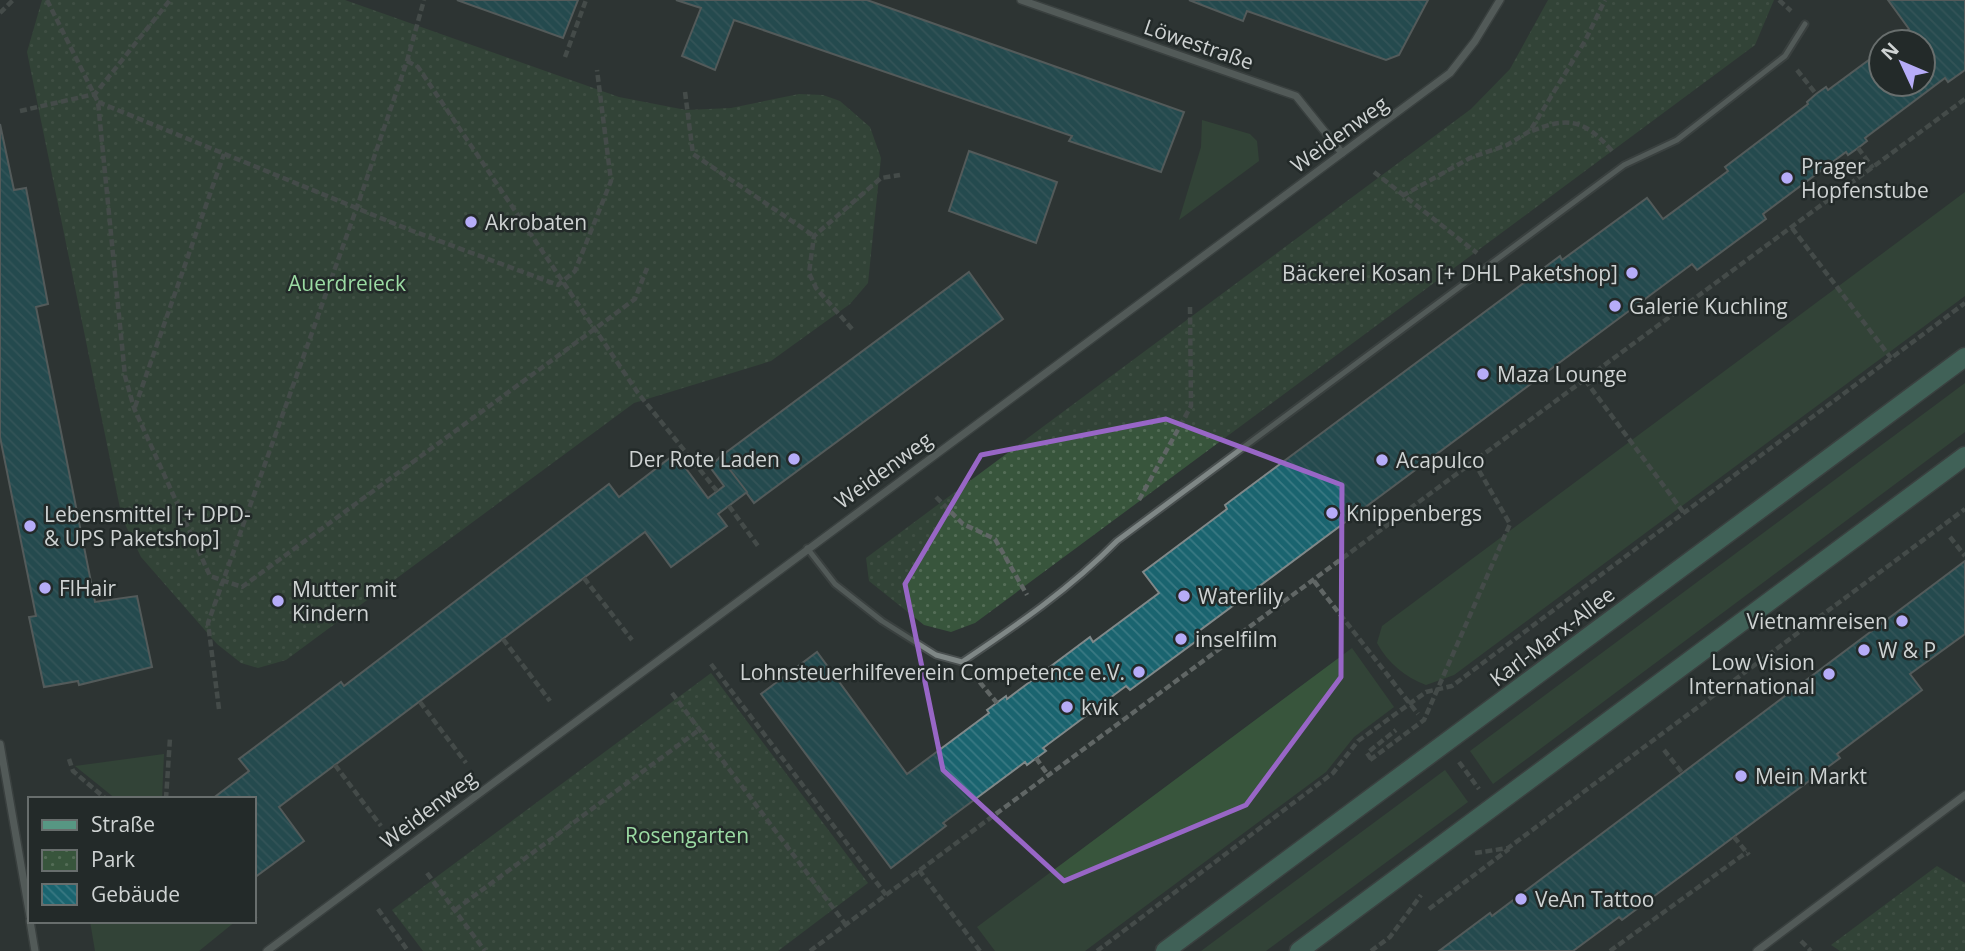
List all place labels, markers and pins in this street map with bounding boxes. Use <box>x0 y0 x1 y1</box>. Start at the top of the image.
place label: Prager Hopfenstube <box>1801 152 1929 204</box>
marker: Prager Hopfenstube <box>1779 170 1795 186</box>
place label: Akrobaten <box>485 208 587 236</box>
marker: Akrobaten <box>463 214 479 230</box>
place label: Bäckerei Kosan [+ DHL Paketshop] <box>1282 259 1618 287</box>
marker: Bäckerei Kosan [+ DHL Paketshop] <box>1624 265 1640 281</box>
place label: Galerie Kuchling <box>1629 292 1788 320</box>
marker: Galerie Kuchling <box>1607 298 1623 314</box>
place label: Maza Lounge <box>1497 360 1627 388</box>
marker: Maza Lounge <box>1475 366 1491 382</box>
place label: Der Rote Laden <box>628 445 780 473</box>
place label: Acapulco <box>1396 446 1485 474</box>
marker: Der Rote Laden <box>786 451 802 467</box>
marker: Acapulco <box>1374 452 1390 468</box>
place label: Knippenbergs <box>1346 499 1482 527</box>
place label: Lebensmittel [+ DPD- & UPS Paketshop] <box>44 500 251 552</box>
marker: Knippenbergs <box>1324 505 1340 521</box>
marker: Lebensmittel [+ DPD- & UPS Paketshop] <box>22 518 38 534</box>
place label: FlHair <box>59 574 117 602</box>
place label: Mutter mit Kindern <box>292 575 397 627</box>
marker: FlHair <box>37 580 53 596</box>
place label: Waterlily <box>1198 582 1284 610</box>
marker: Waterlily <box>1176 588 1192 604</box>
marker: Mutter mit Kindern <box>270 593 286 609</box>
place label: Vietnamreisen <box>1747 607 1888 635</box>
marker: Vietnamreisen <box>1894 613 1910 629</box>
place label: inselfilm <box>1195 625 1277 653</box>
marker: inselfilm <box>1173 631 1189 647</box>
place label: W & P <box>1878 636 1936 664</box>
marker: W & P <box>1856 642 1872 658</box>
place label: Low Vision International <box>1689 648 1815 700</box>
place label: Lohnsteuerhilfeverein Competence e.V. <box>740 658 1125 686</box>
marker: Lohnsteuerhilfeverein Competence e.V. <box>1131 664 1147 680</box>
marker: Low Vision International <box>1821 666 1837 682</box>
place label: kvik <box>1081 693 1119 721</box>
marker: kvik <box>1059 699 1075 715</box>
place label: Mein Markt <box>1755 762 1867 790</box>
marker: Mein Markt <box>1733 768 1749 784</box>
place label: VeAn Tattoo <box>1535 885 1654 913</box>
marker: VeAn Tattoo <box>1513 891 1529 907</box>

